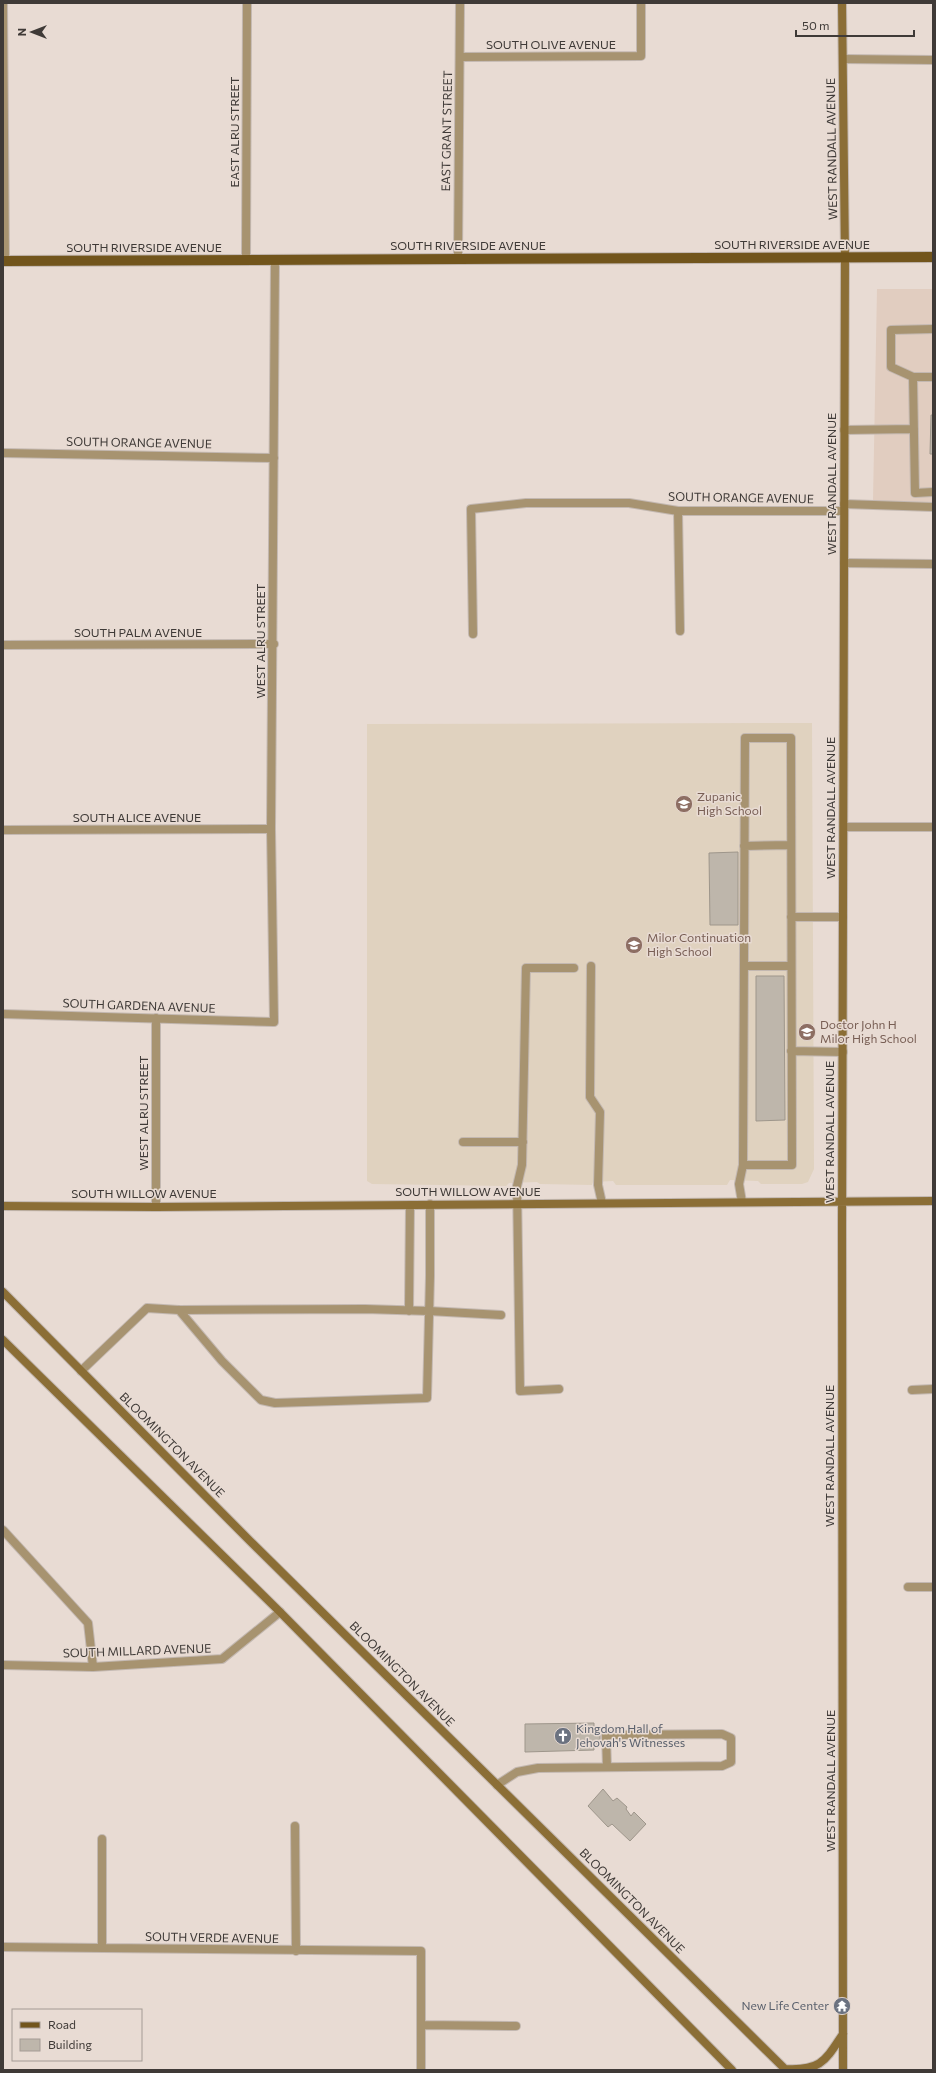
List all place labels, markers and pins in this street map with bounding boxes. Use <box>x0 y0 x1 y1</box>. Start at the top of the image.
place label: Zupanic High School <box>697 789 762 817</box>
school or university icon: Zupanic High School <box>674 794 694 814</box>
place label: Milor Continuation High School <box>647 930 751 958</box>
school or university icon: Milor Continuation High School <box>624 935 644 955</box>
place label: Doctor John H Milor High School <box>820 1017 917 1045</box>
school or university icon: Doctor John H Milor High School <box>797 1022 817 1042</box>
place label: Kingdom Hall of Jehovah's Witnesses <box>576 1721 685 1750</box>
church icon: Kingdom Hall of Jehovah's Witnesses <box>553 1726 573 1746</box>
temple icon: New Life Center <box>832 1996 852 2016</box>
place label: New Life Center <box>741 1998 829 2012</box>

